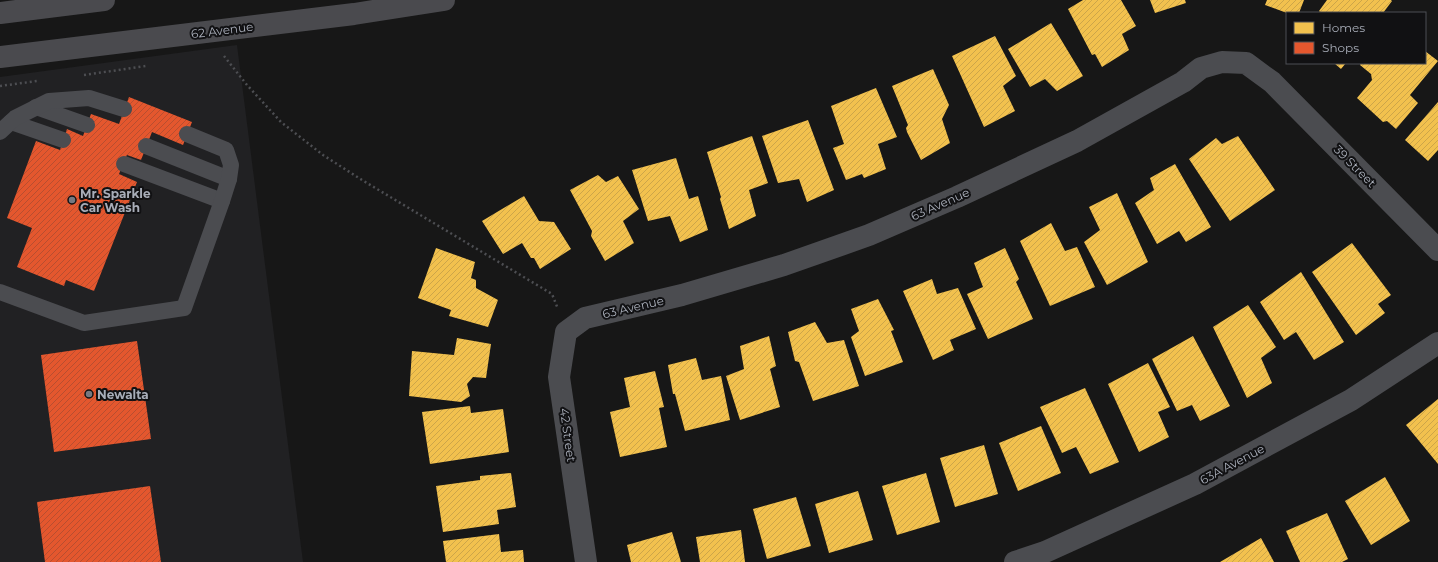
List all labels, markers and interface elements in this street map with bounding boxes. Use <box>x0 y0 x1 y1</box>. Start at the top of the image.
legend <box>1286 12 1426 64</box>
street label: 62 Avenue <box>190 19 254 41</box>
text: Homes <box>1322 20 1365 35</box>
text: Shops <box>1322 40 1359 55</box>
street label: 39 Street <box>1331 142 1379 190</box>
street label: 63 Avenue <box>908 184 972 224</box>
place label: Mr. Sparkle Car Wash <box>80 186 151 215</box>
marker: Mr. Sparkle Car Wash <box>67 195 77 205</box>
street label: 63 Avenue <box>601 293 665 321</box>
place label: Newalta <box>97 387 149 402</box>
marker: Newalta <box>84 389 94 399</box>
street label: 42 Street <box>557 407 579 463</box>
street label: 63A Avenue <box>1197 441 1267 487</box>

